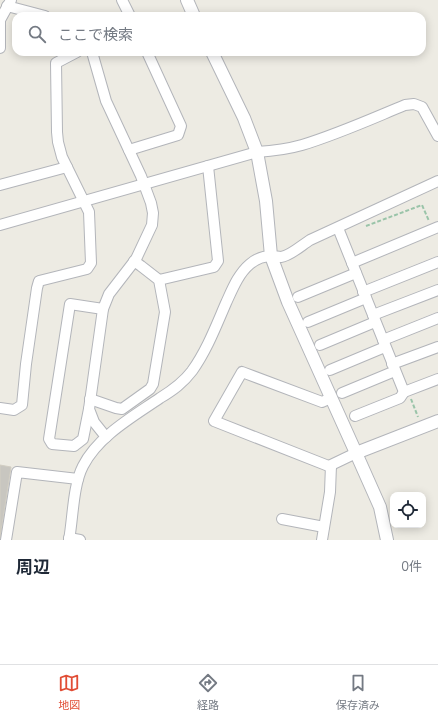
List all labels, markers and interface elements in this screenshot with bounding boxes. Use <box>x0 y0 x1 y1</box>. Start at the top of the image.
search box <box>12 12 426 56</box>
icon: search <box>26 23 48 45</box>
text: ここで検索 <box>58 25 133 45</box>
map controls <box>390 492 426 528</box>
button: locate <box>390 492 426 528</box>
text: 周辺 <box>16 556 50 579</box>
text: 0件 <box>401 558 422 576</box>
tab: 地図 <box>58 672 80 713</box>
tab: 経路 <box>197 672 219 713</box>
tab: 保存済み <box>336 672 380 713</box>

